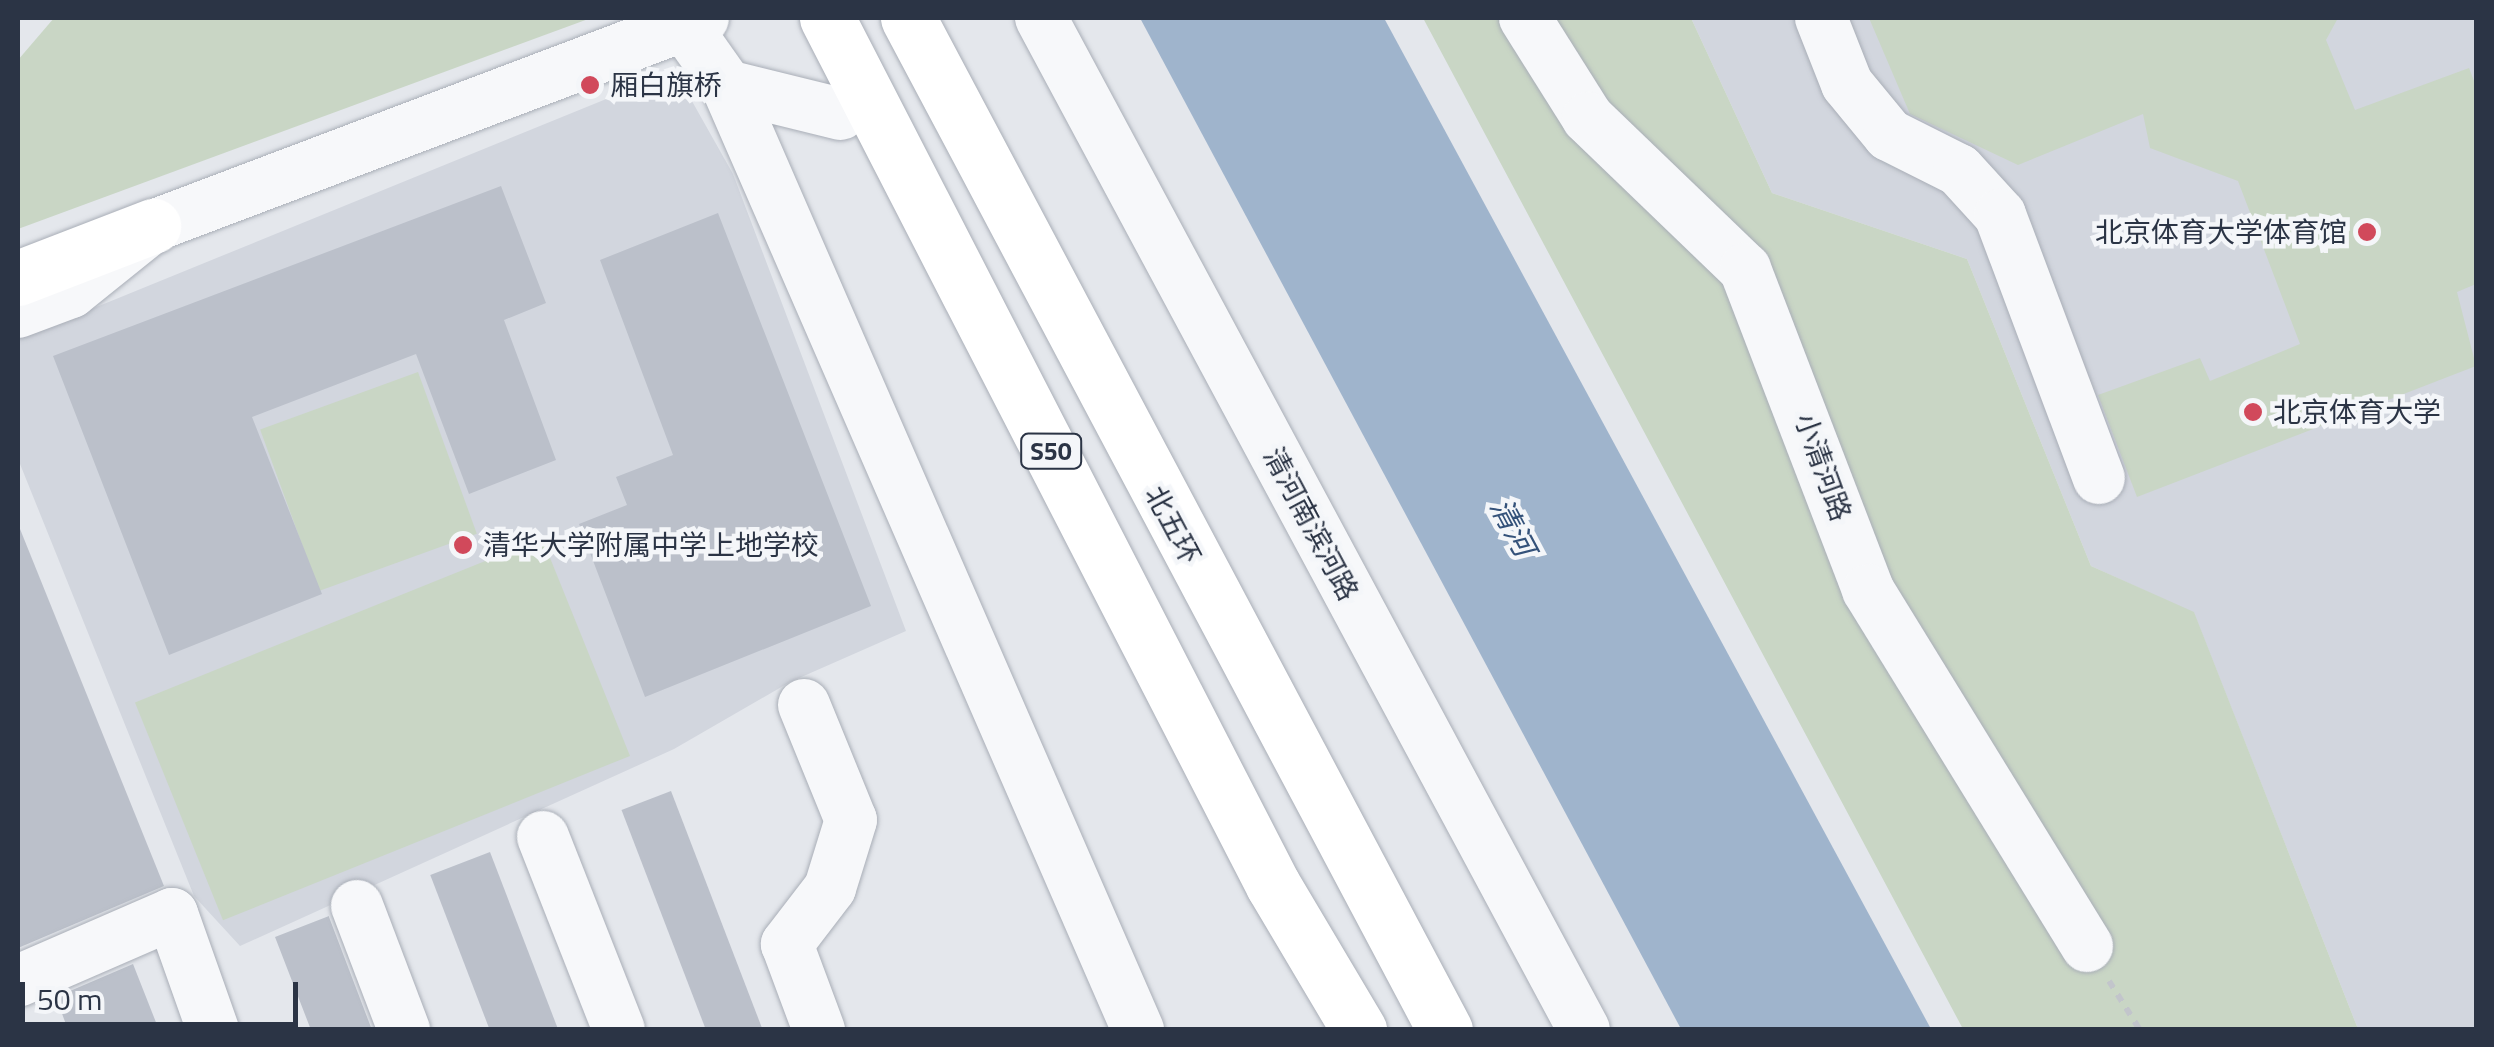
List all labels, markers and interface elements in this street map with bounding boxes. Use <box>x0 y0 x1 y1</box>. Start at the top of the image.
place label: 厢白旗桥 <box>610 68 722 102</box>
marker: 厢白旗桥 <box>579 74 601 96</box>
place label: 北京体育大学体育馆 <box>2095 215 2347 249</box>
marker: 北京体育大学体育馆 <box>2356 221 2378 243</box>
place label: 北京体育大学 <box>2273 395 2441 429</box>
marker: 北京体育大学 <box>2242 401 2264 423</box>
street label: 小清河路 <box>1788 409 1858 525</box>
road number: S50 <box>1018 431 1084 471</box>
street label: 清河南滨河路 <box>1257 442 1365 606</box>
street label: 北五环 <box>1138 480 1208 570</box>
water label: 清河 <box>1483 492 1543 562</box>
place label: 清华大学附属中学上地学校 <box>483 528 819 562</box>
marker: 清华大学附属中学上地学校 <box>452 534 474 556</box>
scale bar <box>25 962 302 1024</box>
text: 50 m <box>37 976 102 1022</box>

